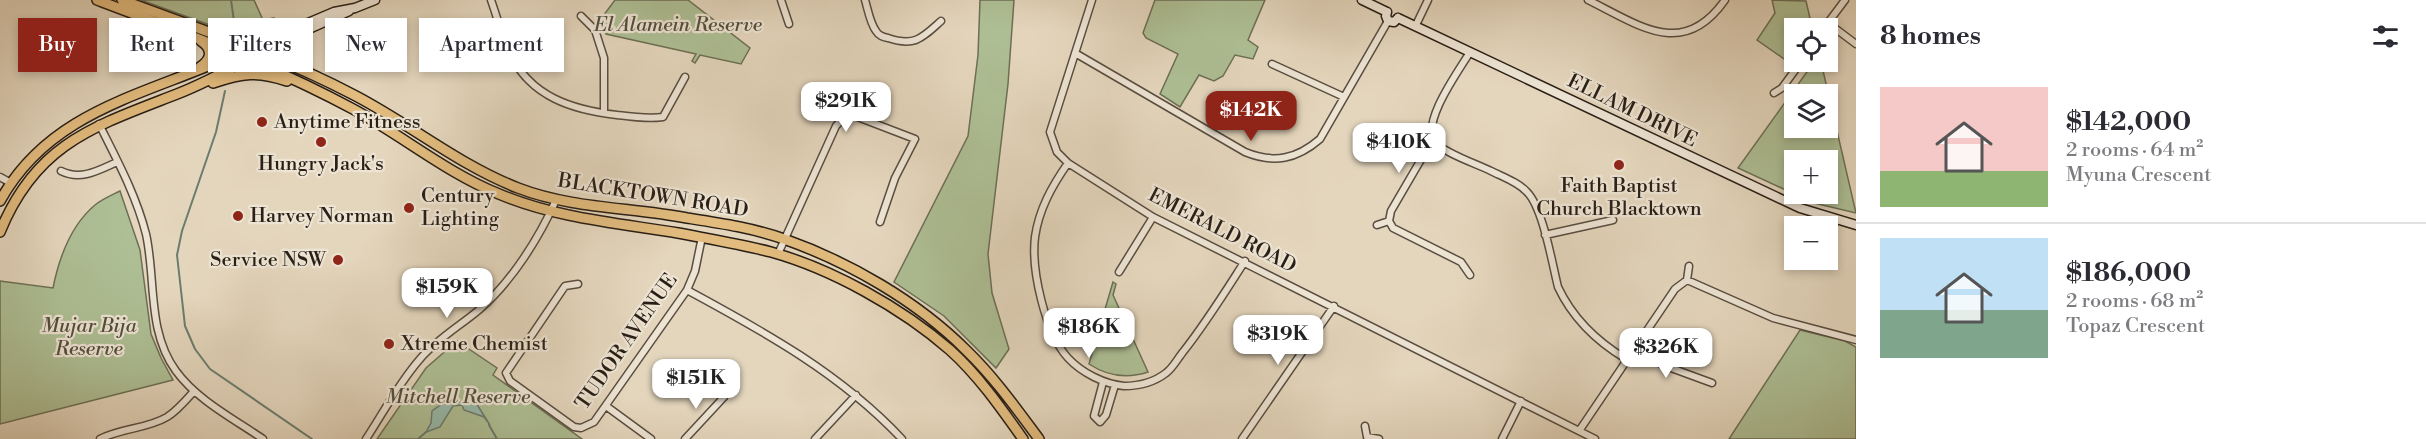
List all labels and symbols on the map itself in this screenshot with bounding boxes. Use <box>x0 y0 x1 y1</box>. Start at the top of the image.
park label: El Alamein Reserve <box>593 13 763 38</box>
street label: ELLAM DRIVE <box>1563 69 1701 153</box>
pin: $291K <box>804 82 888 133</box>
pin: $142K <box>1209 91 1293 142</box>
place label: Anytime Fitness <box>273 110 421 135</box>
marker: Anytime Fitness <box>255 115 269 129</box>
pin: $410K <box>1357 123 1441 174</box>
marker: Hungry Jack's <box>314 135 328 149</box>
place label: Hungry Jack's <box>258 152 384 177</box>
marker: Faith Baptist Church Blacktown <box>1612 158 1626 172</box>
street label: BLACKTOWN ROAD <box>555 168 750 223</box>
place label: Faith Baptist Church Blacktown <box>1536 174 1702 222</box>
street label: EMERALD ROAD <box>1144 183 1300 279</box>
place label: Century Lighting <box>421 184 500 232</box>
marker: Century Lighting <box>402 201 416 215</box>
place label: Harvey Norman <box>250 204 394 229</box>
marker: Harvey Norman <box>231 209 245 223</box>
place label: Service NSW <box>210 248 327 273</box>
marker: Service NSW <box>331 253 345 267</box>
pin: $159K <box>405 268 489 319</box>
street label: TUDOR AVENUE <box>571 269 683 415</box>
pin: $186K <box>1047 308 1131 359</box>
park label: Mujar Bija Reserve <box>42 314 137 362</box>
pin: $319K <box>1236 315 1320 366</box>
pin: $326K <box>1624 328 1708 379</box>
place label: Xtreme Chemist <box>400 332 548 357</box>
marker: Xtreme Chemist <box>382 337 396 351</box>
pin: $151K <box>654 359 738 410</box>
park label: Mitchell Reserve <box>386 385 531 410</box>

